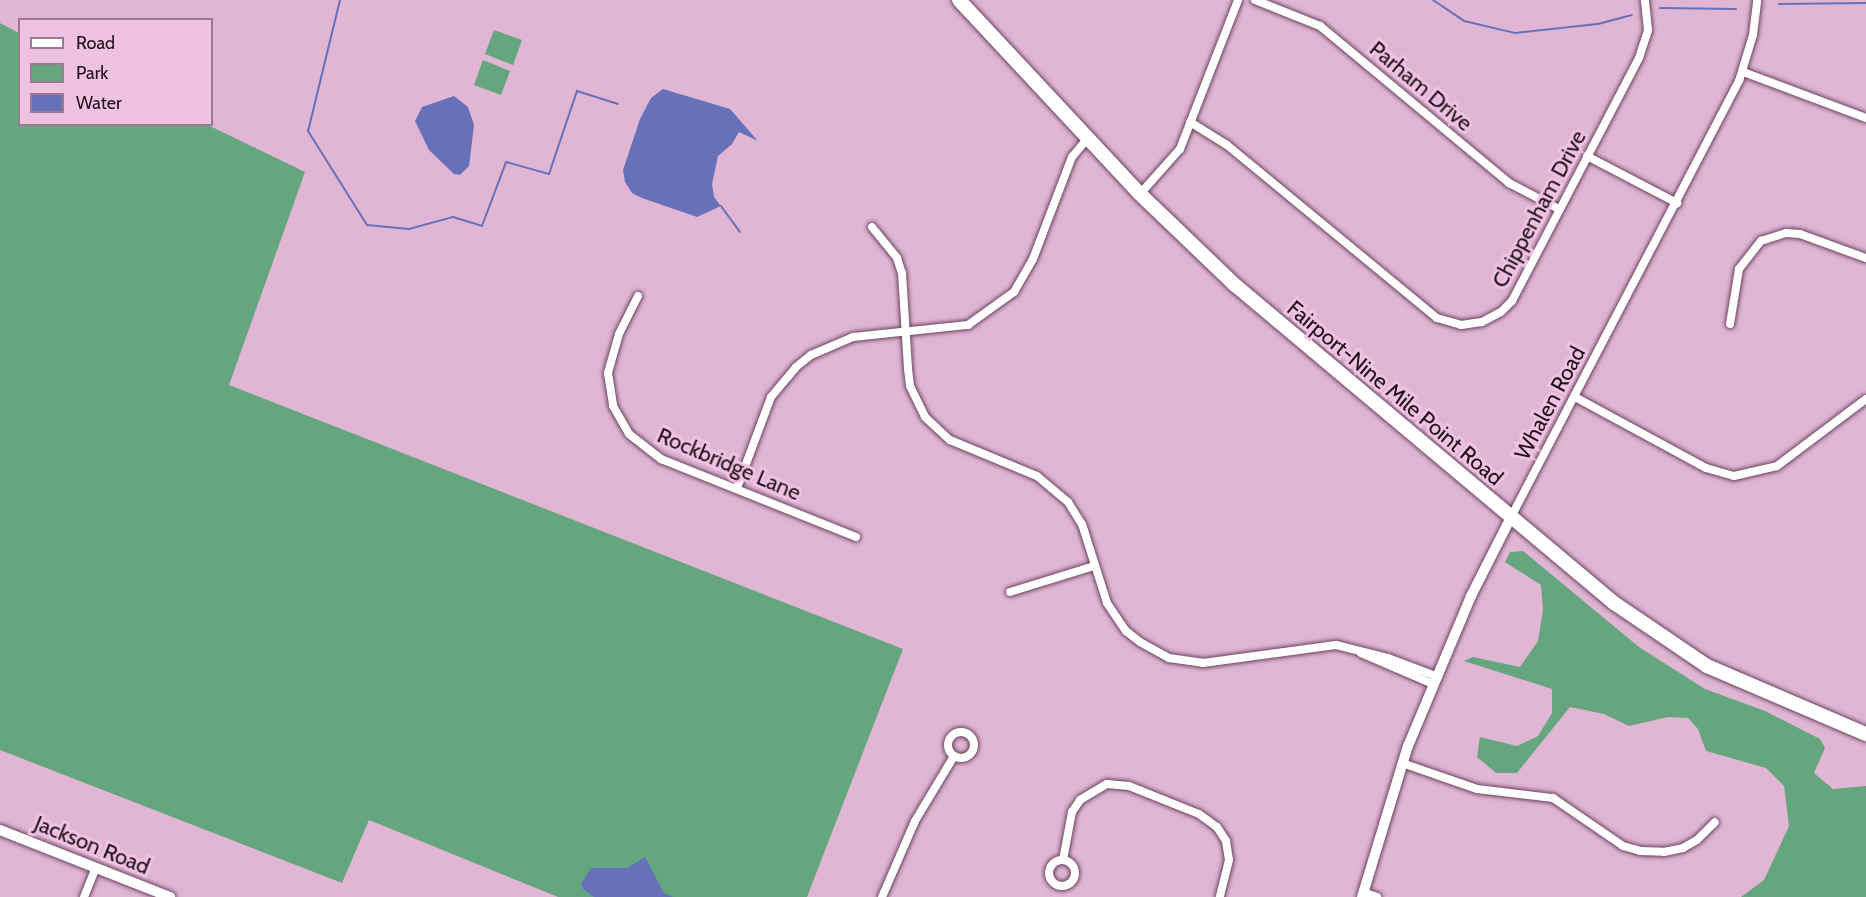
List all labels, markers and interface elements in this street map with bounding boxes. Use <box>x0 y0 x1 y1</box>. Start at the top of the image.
legend <box>18 18 213 126</box>
text: Road <box>76 32 115 54</box>
street label: Parham Drive <box>1364 35 1478 137</box>
text: Park <box>76 62 108 84</box>
text: Water <box>76 92 122 114</box>
street label: Chippenham Drive <box>1486 126 1592 292</box>
street label: Fairport-Nine Mile Point Road <box>1282 295 1508 491</box>
street label: Whalen Road <box>1509 342 1591 464</box>
street label: Rockbridge Lane <box>653 422 805 506</box>
street label: Jackson Road <box>31 810 153 880</box>

